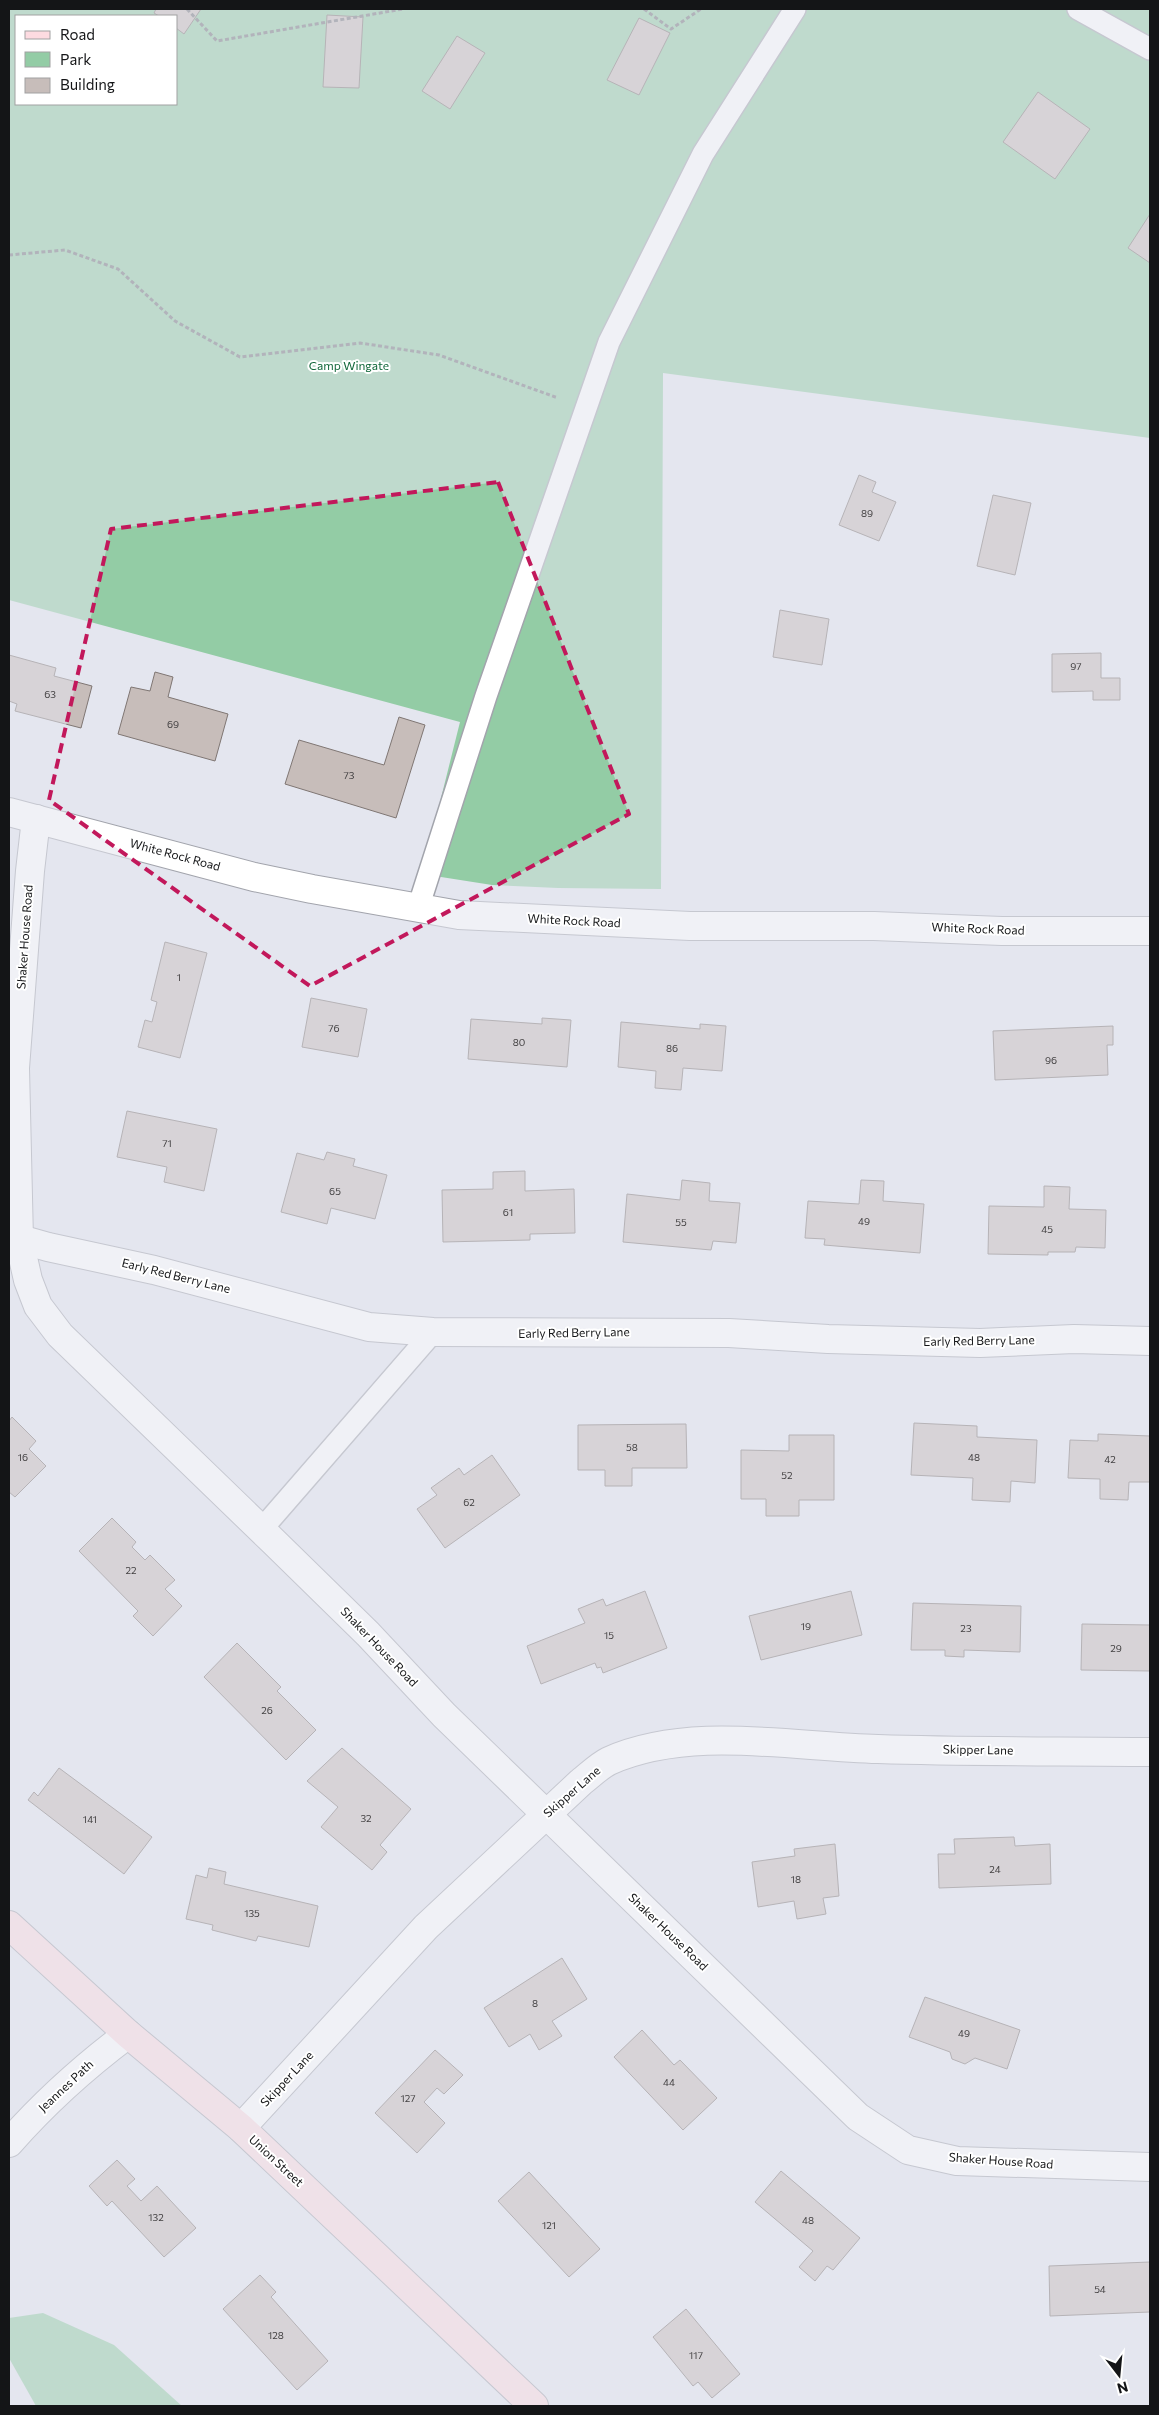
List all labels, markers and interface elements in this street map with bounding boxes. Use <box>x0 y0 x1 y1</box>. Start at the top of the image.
legend <box>15 15 178 105</box>
text: Road <box>60 25 95 43</box>
text: Park <box>60 50 91 68</box>
text: Building <box>60 75 115 93</box>
park label: Camp Wingate <box>309 358 389 372</box>
house number: 89 <box>861 507 873 519</box>
house number: 97 <box>1070 660 1082 672</box>
house number: 63 <box>44 688 56 700</box>
house number: 69 <box>167 718 179 730</box>
house number: 73 <box>344 769 355 781</box>
street label: White Rock Road <box>128 835 222 873</box>
street label: Shaker House Road <box>13 884 35 990</box>
street label: White Rock Road <box>527 911 621 929</box>
street label: White Rock Road <box>931 919 1025 937</box>
house number: 1 <box>177 971 181 983</box>
house number: 76 <box>328 1022 340 1034</box>
house number: 80 <box>513 1036 525 1048</box>
house number: 86 <box>666 1042 678 1054</box>
house number: 96 <box>1045 1054 1057 1066</box>
house number: 71 <box>162 1137 172 1149</box>
house number: 65 <box>329 1185 341 1197</box>
house number: 61 <box>503 1206 513 1218</box>
house number: 49 <box>858 1215 870 1227</box>
house number: 55 <box>675 1216 687 1228</box>
house number: 45 <box>1041 1223 1053 1235</box>
street label: Early Red Berry Lane <box>120 1255 232 1295</box>
street label: Early Red Berry Lane <box>518 1324 630 1340</box>
street label: Early Red Berry Lane <box>923 1332 1035 1348</box>
house number: 58 <box>626 1441 638 1453</box>
house number: 16 <box>18 1451 28 1463</box>
house number: 48 <box>968 1451 980 1463</box>
house number: 42 <box>1104 1453 1116 1465</box>
house number: 52 <box>781 1469 793 1481</box>
house number: 62 <box>463 1496 475 1508</box>
house number: 22 <box>125 1564 137 1576</box>
street label: Shaker House Road <box>338 1604 421 1689</box>
house number: 19 <box>801 1620 811 1632</box>
house number: 23 <box>960 1622 972 1634</box>
house number: 15 <box>604 1629 614 1641</box>
house number: 29 <box>1110 1642 1122 1654</box>
house number: 26 <box>261 1704 273 1716</box>
street label: Skipper Lane <box>943 1741 1013 1757</box>
street label: Skipper Lane <box>540 1763 603 1820</box>
house number: 32 <box>360 1812 372 1824</box>
house number: 141 <box>83 1813 97 1825</box>
house number: 24 <box>989 1863 1001 1875</box>
house number: 18 <box>791 1873 801 1885</box>
street label: Shaker House Road <box>626 1890 711 1973</box>
house number: 135 <box>244 1907 260 1919</box>
house number: 8 <box>532 1997 538 2009</box>
house number: 49 <box>958 2027 970 2039</box>
street label: Skipper Lane <box>257 2048 315 2109</box>
street label: Jeannes Path <box>35 2056 96 2115</box>
house number: 44 <box>663 2076 675 2088</box>
house number: 127 <box>400 2092 416 2104</box>
street label: Union Street <box>247 2132 307 2189</box>
street label: Shaker House Road <box>948 2149 1054 2171</box>
house number: 132 <box>148 2211 164 2223</box>
house number: 48 <box>802 2214 814 2226</box>
house number: 121 <box>542 2219 556 2231</box>
house number: 54 <box>1094 2283 1106 2295</box>
house number: 128 <box>268 2329 284 2341</box>
house number: 117 <box>689 2349 703 2361</box>
north arrow <box>1094 2350 1144 2400</box>
text: N <box>1115 2378 1130 2398</box>

